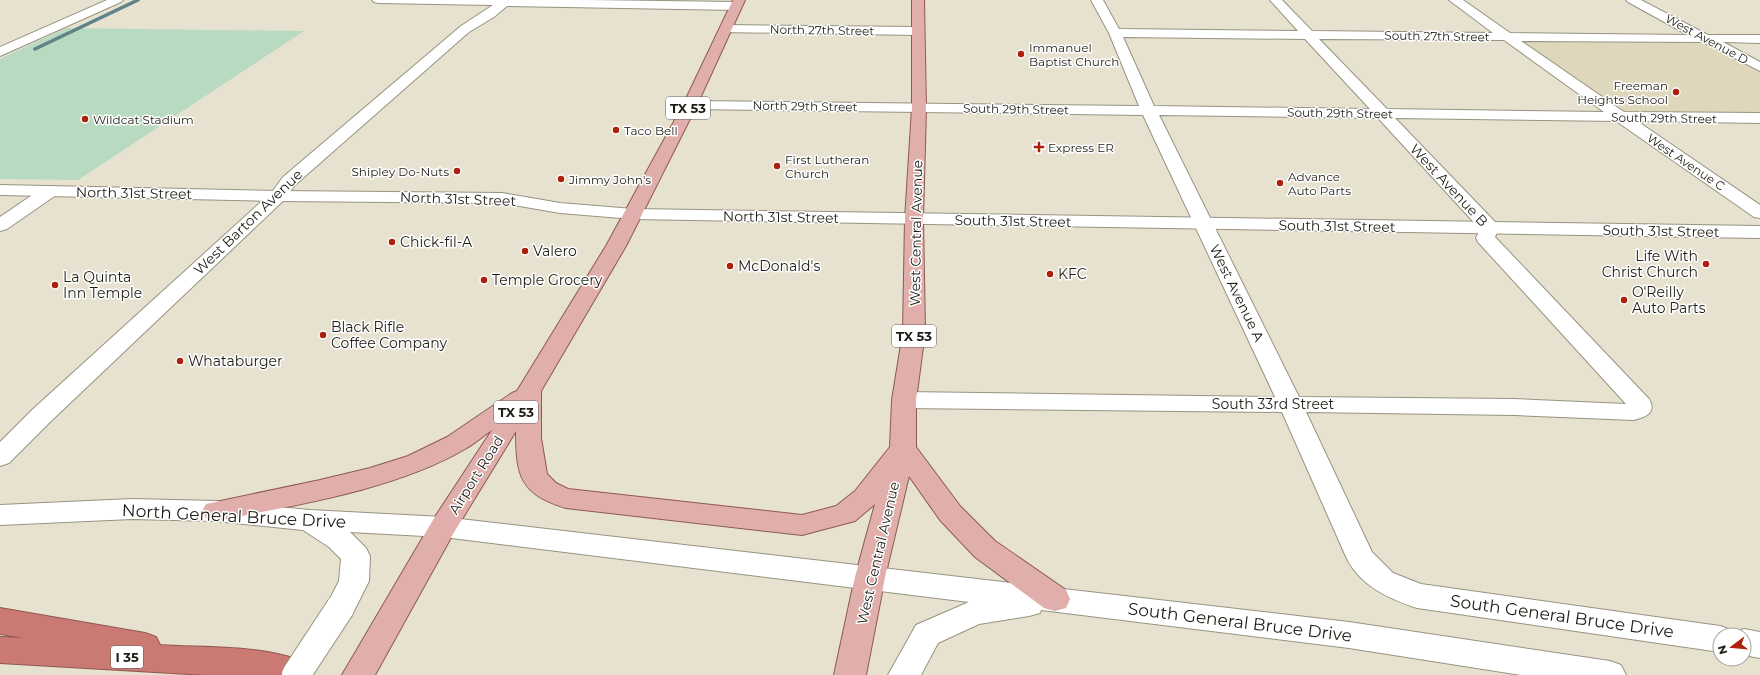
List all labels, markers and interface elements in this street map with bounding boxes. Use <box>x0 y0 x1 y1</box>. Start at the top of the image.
street label: West Avenue D <box>1663 11 1751 67</box>
street label: North 27th Street <box>770 22 874 38</box>
street label: South 27th Street <box>1384 28 1490 44</box>
place label: Immanuel Baptist Church <box>1029 40 1119 69</box>
marker: Immanuel Baptist Church <box>1016 49 1026 59</box>
place label: Freeman Heights School <box>1577 78 1668 107</box>
marker: Freeman Heights School <box>1671 87 1681 97</box>
road number: TX 53 <box>666 97 710 119</box>
street label: North 29th Street <box>752 98 858 114</box>
street label: South 29th Street <box>963 101 1069 117</box>
street label: South 29th Street <box>1287 105 1393 121</box>
street label: South 29th Street <box>1611 110 1717 126</box>
place label: Wildcat Stadium <box>93 112 194 127</box>
marker: Wildcat Stadium <box>80 114 90 124</box>
place label: Taco Bell <box>624 123 678 138</box>
marker: Taco Bell <box>611 125 621 135</box>
street label: West Avenue C <box>1644 130 1728 194</box>
place label: Express ER <box>1048 140 1114 155</box>
street label: West Avenue B <box>1406 140 1492 230</box>
marker: Express ER <box>1033 141 1045 153</box>
place label: First Lutheran Church <box>785 152 869 181</box>
street label: West Central Avenue <box>906 160 926 306</box>
marker: First Lutheran Church <box>772 161 782 171</box>
place label: Shipley Do-Nuts <box>351 164 449 179</box>
street label: West Barton Avenue <box>190 165 306 279</box>
marker: Shipley Do-Nuts <box>452 166 462 176</box>
place label: Advance Auto Parts <box>1288 169 1351 198</box>
place label: Jimmy John's <box>568 172 651 187</box>
marker: Jimmy John's <box>556 174 566 184</box>
marker: Advance Auto Parts <box>1275 178 1285 188</box>
street label: North 31st Street <box>76 183 193 203</box>
street label: North 31st Street <box>400 188 517 210</box>
street label: North 31st Street <box>723 207 840 227</box>
street label: South 31st Street <box>954 211 1072 231</box>
street label: South 31st Street <box>1278 216 1396 236</box>
street label: South 31st Street <box>1602 221 1720 241</box>
place label: Chick-fil-A <box>400 233 473 251</box>
marker: Chick-fil-A <box>387 237 397 247</box>
street label: West Avenue A <box>1206 241 1269 345</box>
place label: Valero <box>533 242 577 260</box>
marker: Valero <box>520 246 530 256</box>
place label: Life With Christ Church <box>1602 247 1698 281</box>
place label: McDonald's <box>738 257 820 275</box>
marker: Life With Christ Church <box>1701 259 1711 269</box>
marker: McDonald's <box>725 261 735 271</box>
place label: KFC <box>1058 265 1087 283</box>
place label: La Quinta Inn Temple <box>63 268 142 302</box>
marker: KFC <box>1045 269 1055 279</box>
place label: Temple Grocery <box>492 271 603 289</box>
marker: Temple Grocery <box>479 275 489 285</box>
marker: La Quinta Inn Temple <box>50 280 60 290</box>
place label: O'Reilly Auto Parts <box>1632 283 1706 317</box>
marker: O'Reilly Auto Parts <box>1619 295 1629 305</box>
place label: Black Rifle Coffee Company <box>331 318 448 352</box>
road number: TX 53 <box>892 325 936 347</box>
marker: Black Rifle Coffee Company <box>318 330 328 340</box>
place label: Whataburger <box>188 352 283 370</box>
marker: Whataburger <box>175 356 185 366</box>
street label: South 33rd Street <box>1212 395 1334 413</box>
road number: TX 53 <box>494 401 538 423</box>
street label: Airport Road <box>445 432 507 518</box>
street label: West Central Avenue <box>853 480 903 626</box>
street label: North General Bruce Drive <box>121 500 347 532</box>
street label: South General Bruce Drive <box>1449 590 1675 642</box>
street label: South General Bruce Drive <box>1127 598 1353 646</box>
north arrow <box>1712 627 1752 667</box>
text: N <box>1714 644 1730 656</box>
road number: I 35 <box>111 646 143 668</box>

